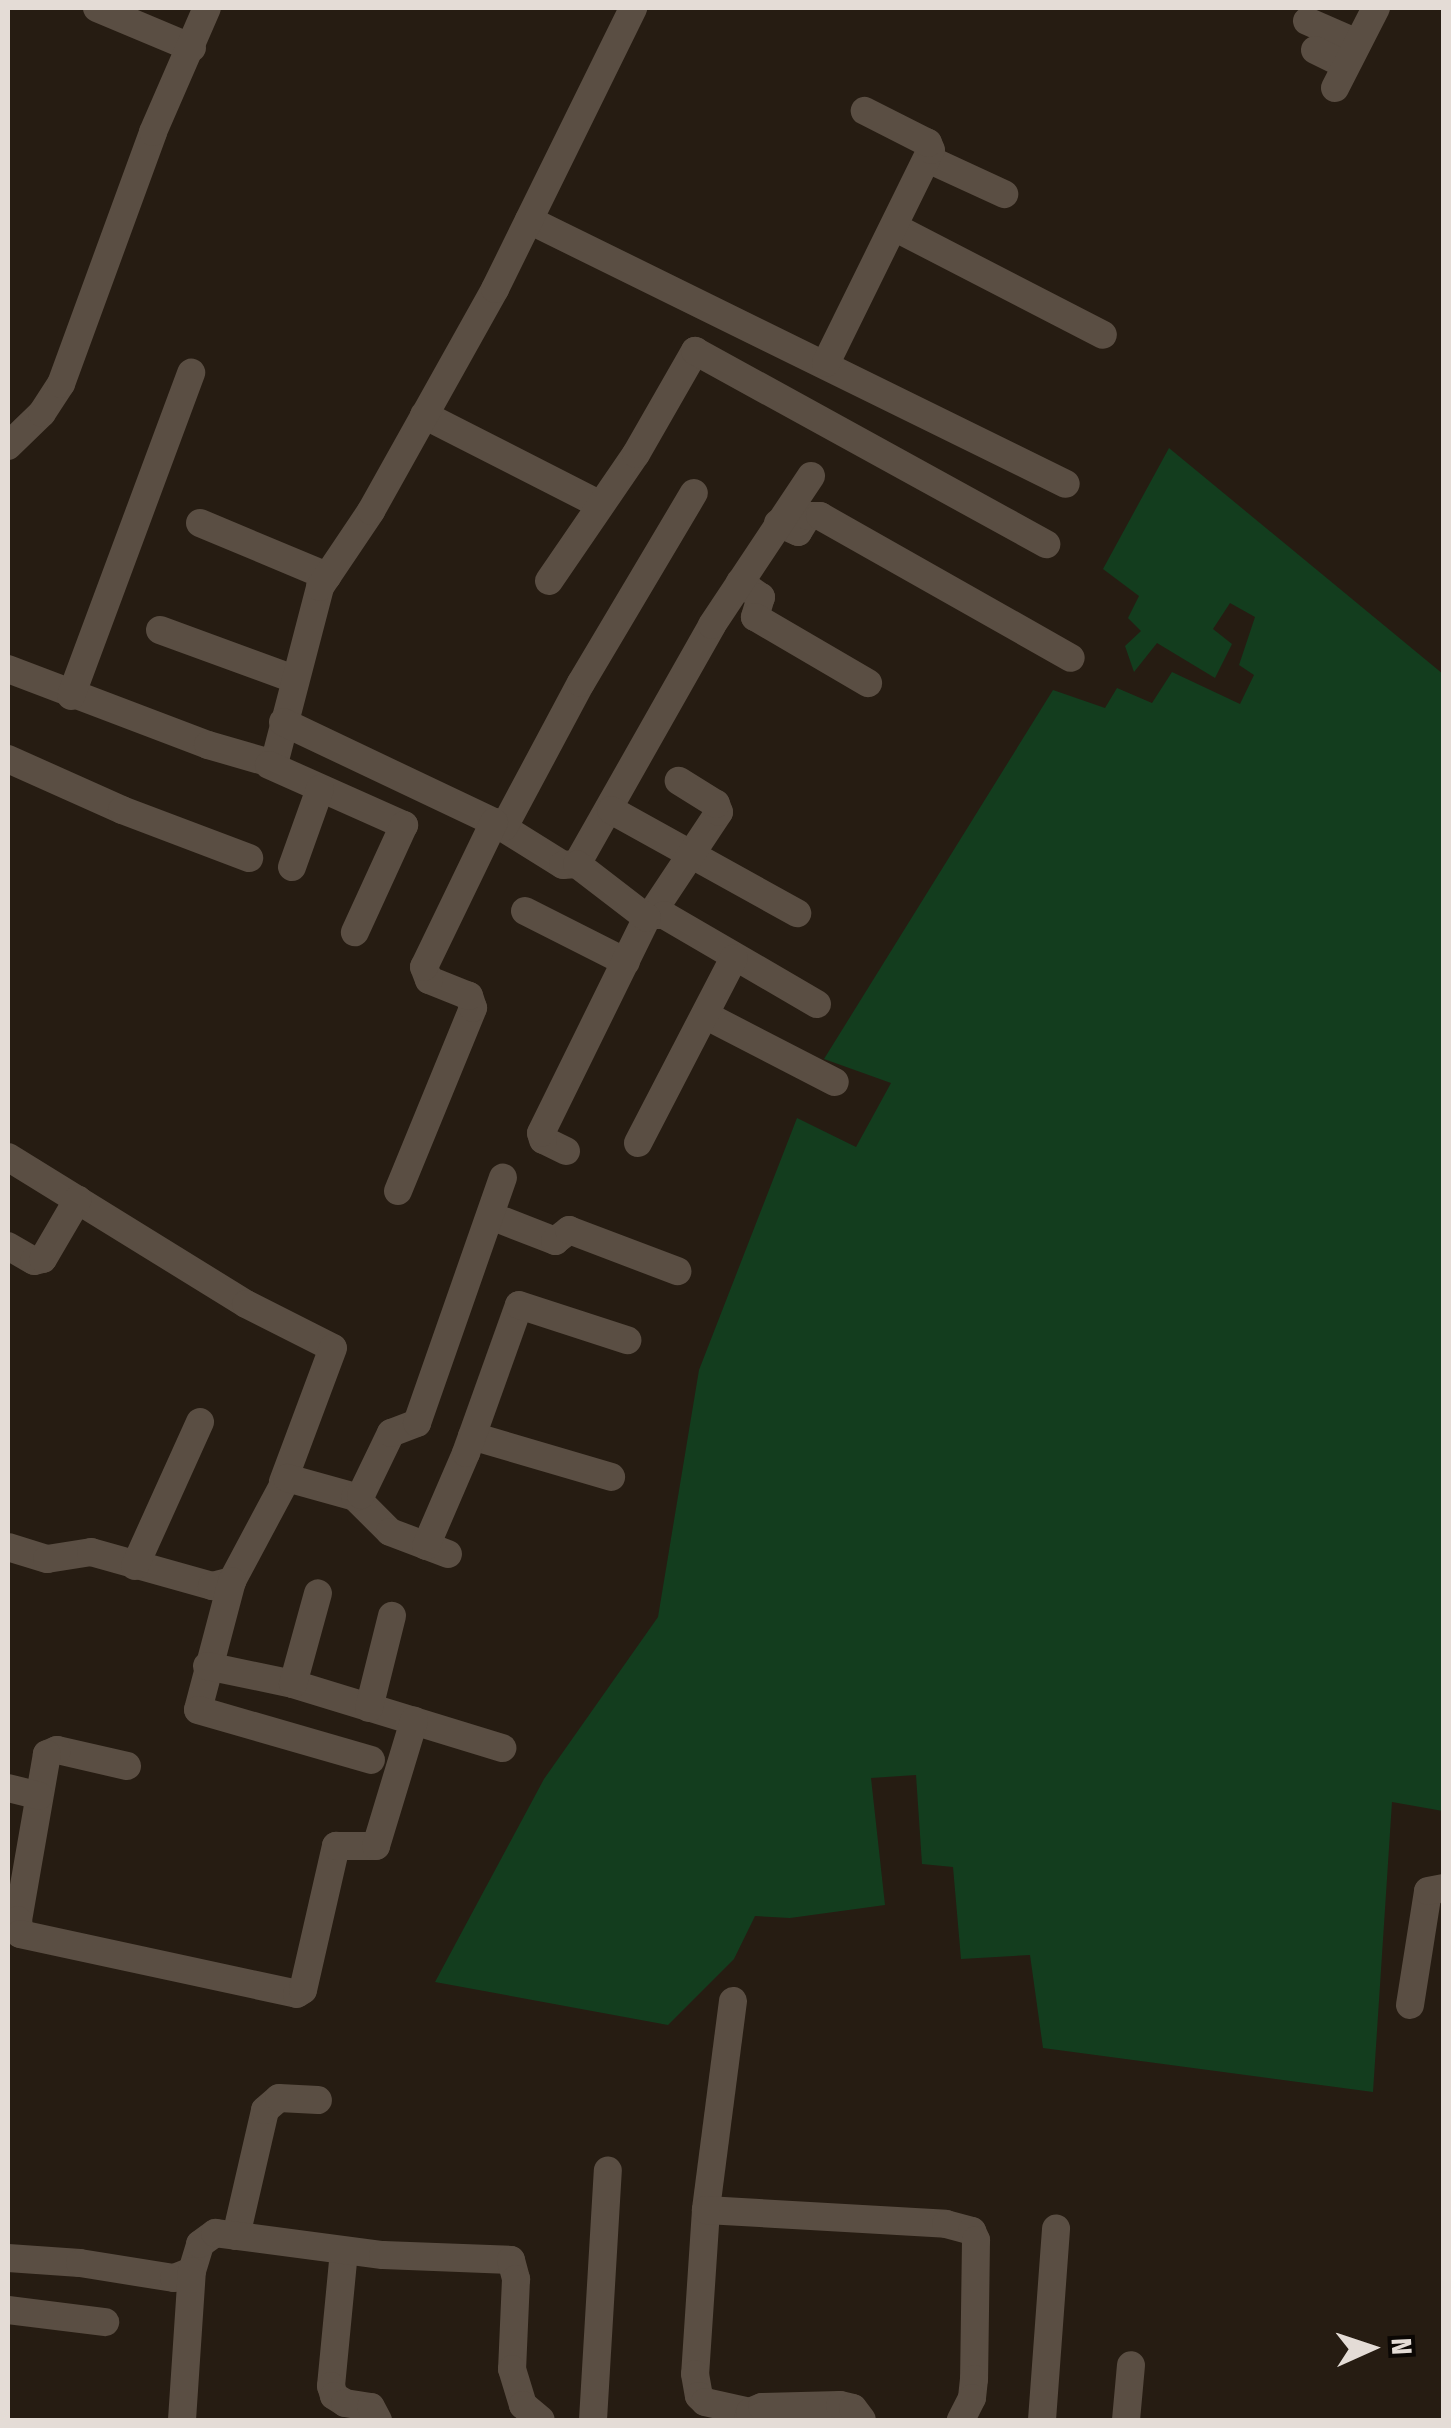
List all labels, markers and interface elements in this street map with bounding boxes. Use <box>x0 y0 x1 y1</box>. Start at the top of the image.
north arrow <box>1321 2298 1421 2398</box>
text: N <box>1385 2337 1418 2356</box>

